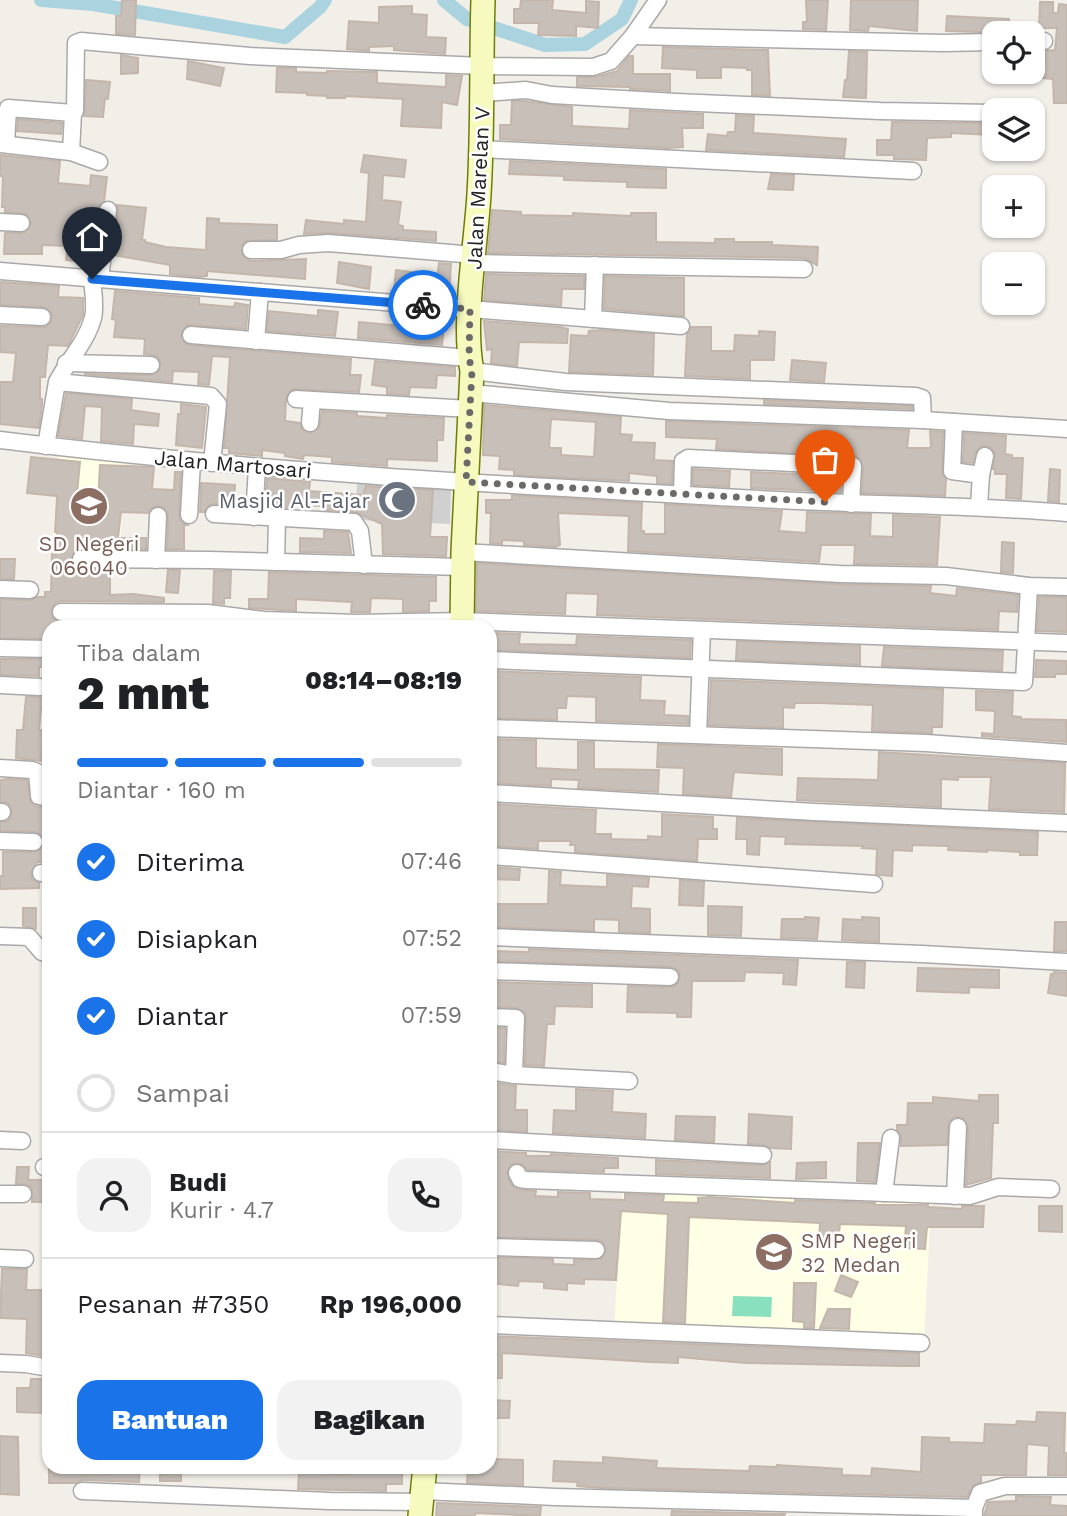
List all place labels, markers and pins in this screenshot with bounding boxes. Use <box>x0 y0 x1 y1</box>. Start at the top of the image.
pin <box>62 207 122 279</box>
pin <box>795 430 855 502</box>
mosque icon: Masjid Al-Fajar <box>376 479 418 521</box>
school or university icon: SD Negeri 066040 <box>68 485 110 527</box>
place label: Masjid Al-Fajar <box>219 488 370 513</box>
place label: SD Negeri 066040 <box>39 531 139 580</box>
place label: SMP Negeri 32 Medan <box>801 1228 917 1277</box>
school or university icon: SMP Negeri 32 Medan <box>753 1231 795 1273</box>

